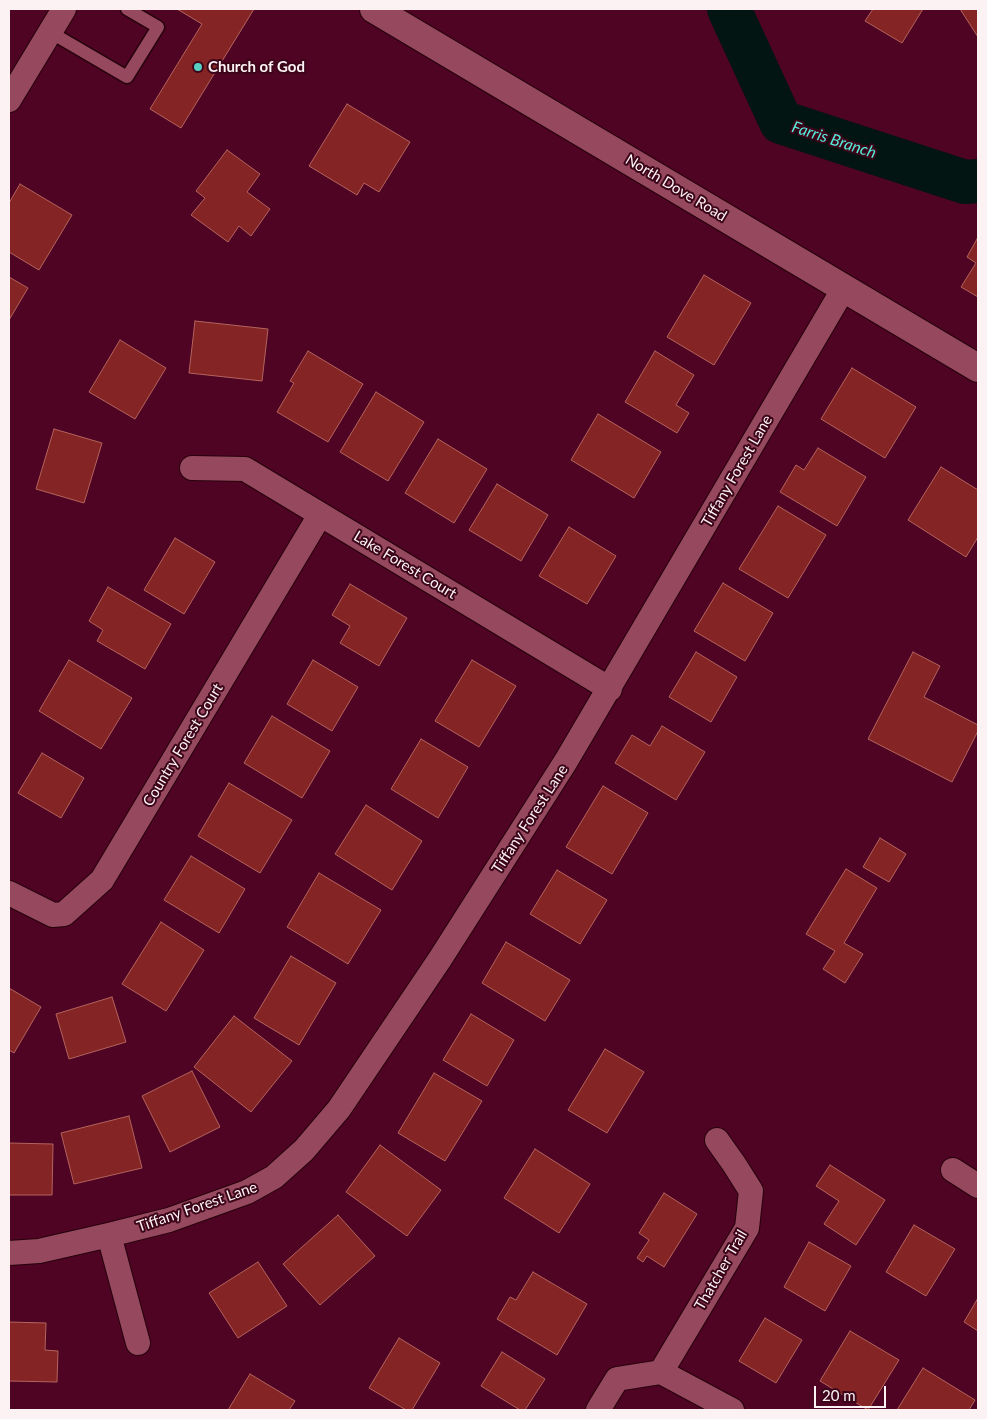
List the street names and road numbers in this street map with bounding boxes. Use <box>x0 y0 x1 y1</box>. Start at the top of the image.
street label: North Dove Road <box>622 151 730 225</box>
street label: Tiffany Forest Lane <box>698 412 776 530</box>
street label: Lake Forest Court <box>350 527 460 603</box>
street label: Country Forest Court <box>139 680 227 810</box>
street label: Tiffany Forest Lane <box>488 761 572 877</box>
street label: Tiffany Forest Lane <box>134 1178 260 1236</box>
street label: Thatcher Trail <box>691 1227 751 1313</box>

